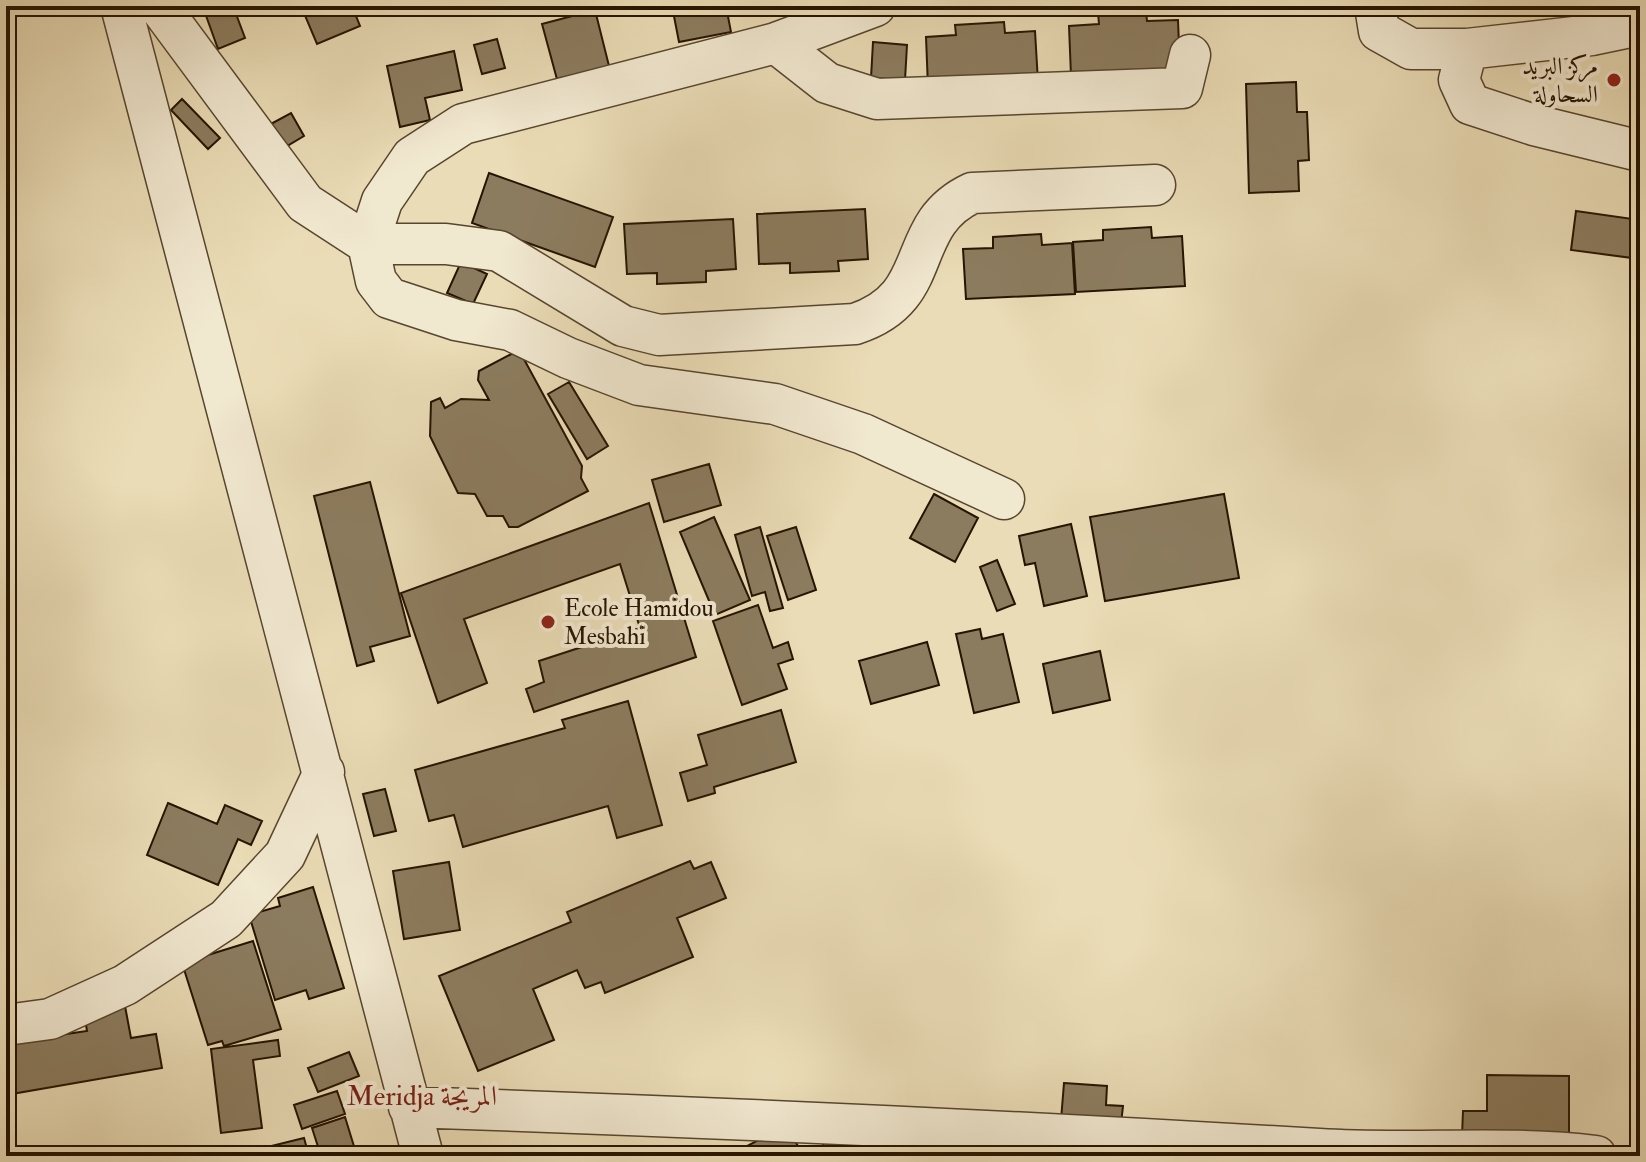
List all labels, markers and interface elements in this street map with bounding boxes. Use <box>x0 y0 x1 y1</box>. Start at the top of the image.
place label: مركز البريد السحاولة <box>1522 51 1598 110</box>
marker: مركز البريد السحاولة <box>1605 71 1623 89</box>
place label: Ecole Hamidou Mesbahi <box>564 593 714 652</box>
marker: Ecole Hamidou Mesbahi <box>539 613 557 631</box>
district label: Meridja المريجة <box>347 1079 497 1114</box>

